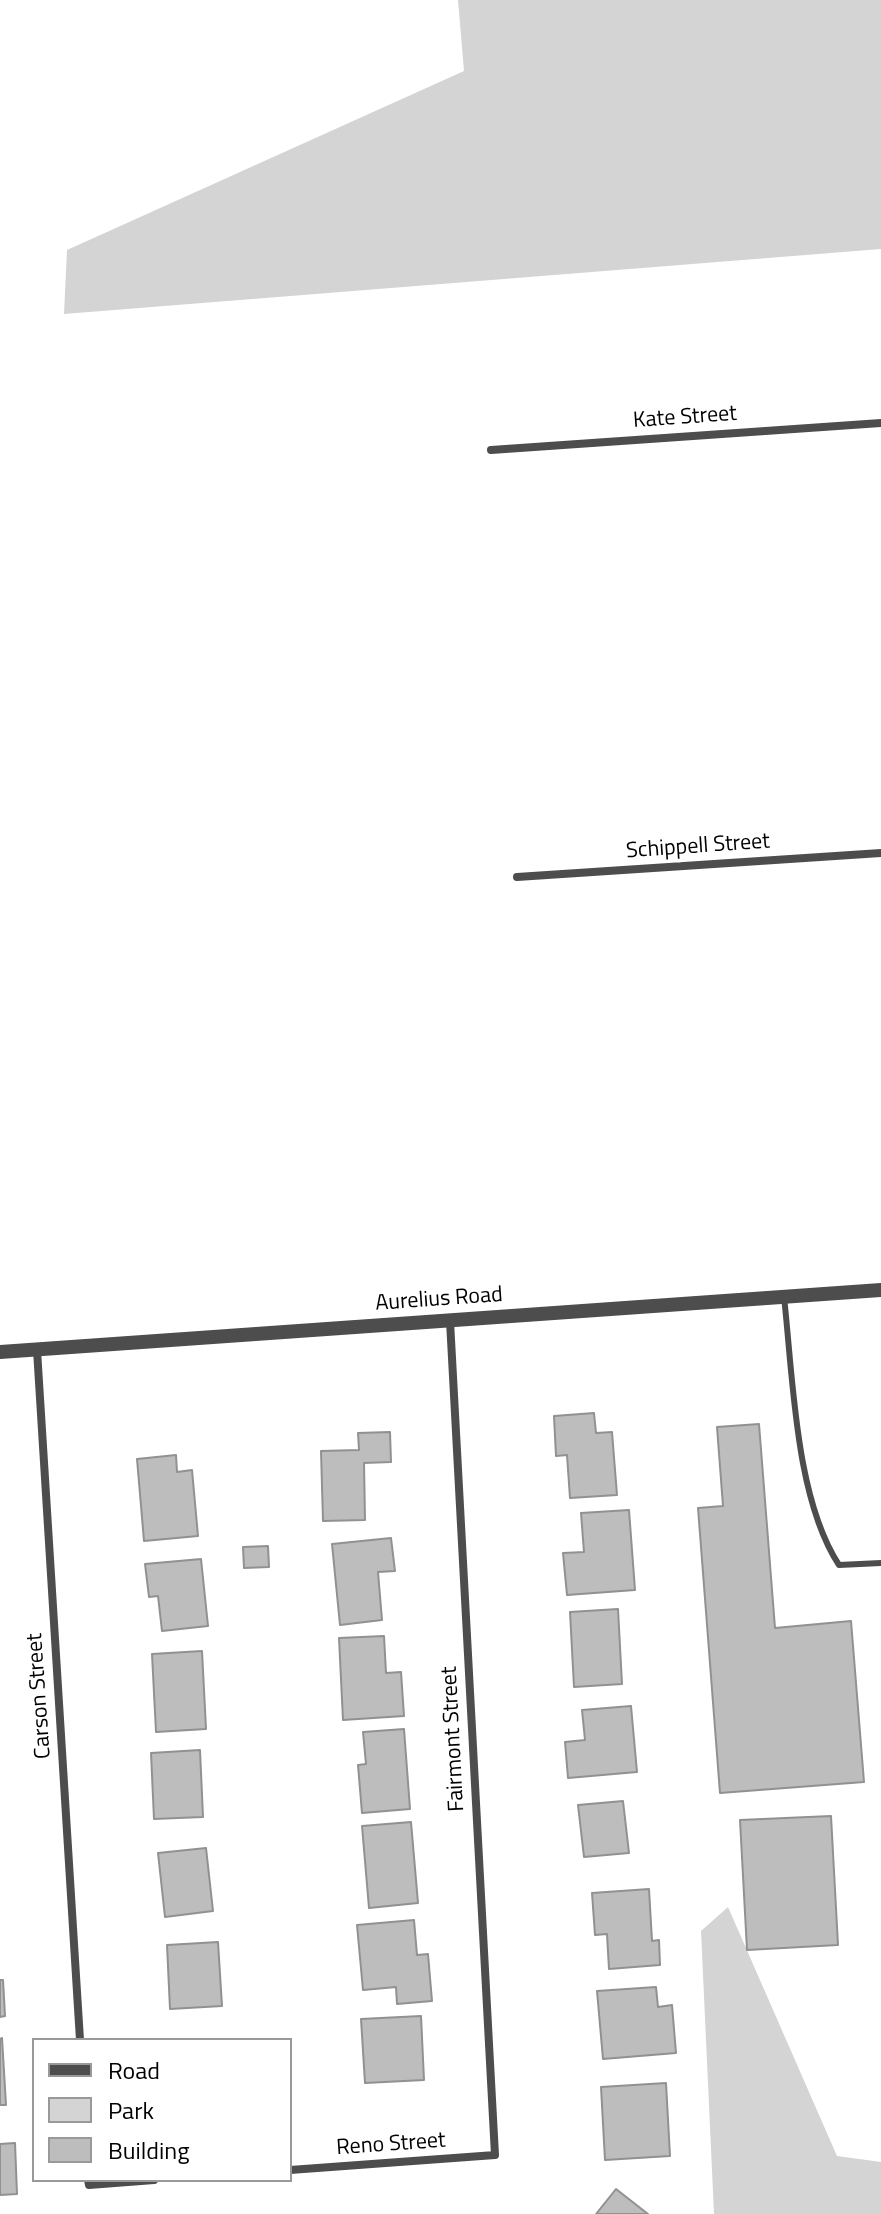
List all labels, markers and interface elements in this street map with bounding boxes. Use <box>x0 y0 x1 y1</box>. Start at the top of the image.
street label: Kate Street <box>632 401 738 435</box>
street label: Schippell Street <box>625 829 771 865</box>
street label: Aurelius Road <box>374 1282 504 1318</box>
street label: Carson Street <box>22 1632 58 1760</box>
street label: Fairmont Street <box>437 1666 471 1812</box>
legend <box>32 2038 292 2182</box>
text: Road <box>108 2052 160 2088</box>
text: Park <box>108 2092 154 2128</box>
street label: Reno Street <box>335 2128 447 2162</box>
text: Building <box>108 2132 190 2168</box>

